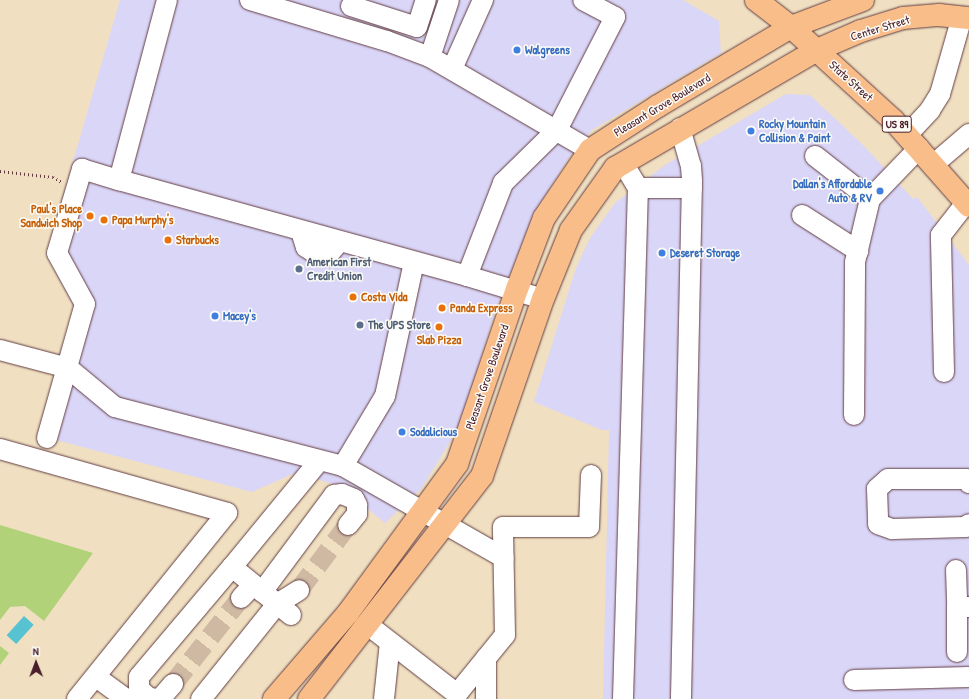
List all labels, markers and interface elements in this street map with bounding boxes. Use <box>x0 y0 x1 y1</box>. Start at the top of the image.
street label: Center Street <box>849 12 911 44</box>
place label: Walgreens <box>525 43 570 57</box>
marker: Walgreens <box>512 45 522 55</box>
street label: State Street <box>826 58 876 104</box>
street label: Pleasant Grove Boulevard <box>611 70 713 140</box>
road number: US 89 <box>881 115 913 133</box>
place label: Rocky Mountain Collision & Paint <box>759 117 830 145</box>
marker: Rocky Mountain Collision & Paint <box>746 126 756 136</box>
place label: Dallan's Affordable Auto & RV <box>793 177 872 205</box>
marker: Dallan's Affordable Auto & RV <box>875 186 885 196</box>
place label: Paul's Place Sandwich Shop <box>20 202 82 230</box>
marker: Paul's Place Sandwich Shop <box>85 211 95 221</box>
place label: Papa Murphy's <box>112 213 173 227</box>
marker: Papa Murphy's <box>99 215 109 225</box>
place label: Starbucks <box>176 233 219 247</box>
marker: Starbucks <box>163 235 173 245</box>
place label: Deseret Storage <box>670 246 740 260</box>
marker: Deseret Storage <box>657 248 667 258</box>
place label: American First Credit Union <box>307 255 371 283</box>
marker: American First Credit Union <box>294 264 304 274</box>
place label: Costa Vida <box>361 290 407 304</box>
marker: Costa Vida <box>348 292 358 302</box>
place label: Panda Express <box>450 301 512 315</box>
marker: Panda Express <box>437 303 447 313</box>
place label: Macey's <box>223 309 256 323</box>
marker: Macey's <box>210 311 220 321</box>
place label: The UPS Store <box>368 318 431 332</box>
marker: The UPS Store <box>355 320 365 330</box>
marker: Slab Pizza <box>434 322 444 332</box>
street label: Pleasant Grove Boulevard <box>462 323 512 431</box>
place label: Slab Pizza <box>417 333 461 347</box>
place label: Sodalicious <box>410 425 457 439</box>
marker: Sodalicious <box>397 427 407 437</box>
north arrow <box>16 643 56 683</box>
text: N <box>33 644 39 658</box>

